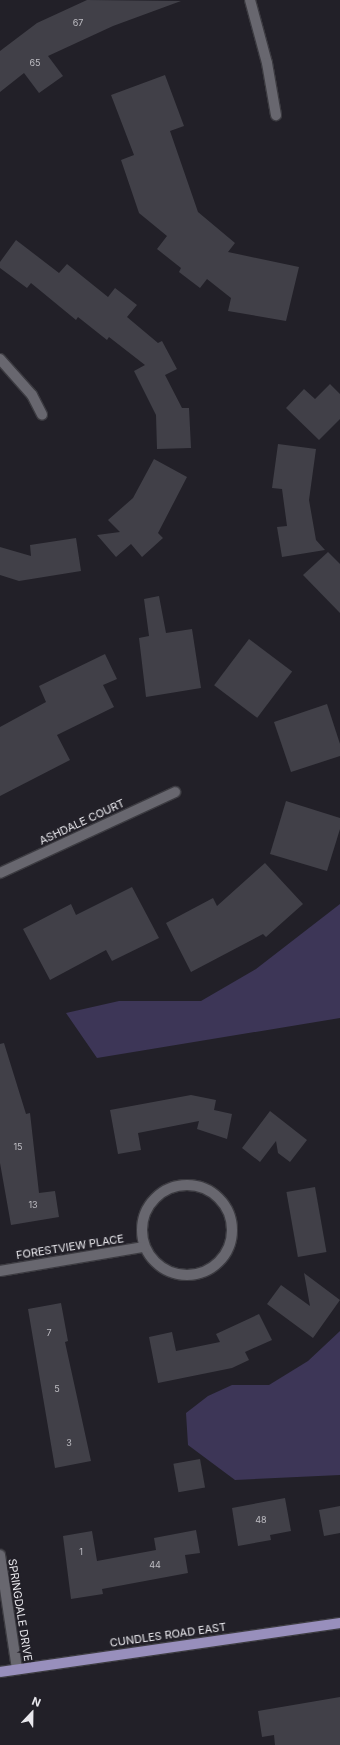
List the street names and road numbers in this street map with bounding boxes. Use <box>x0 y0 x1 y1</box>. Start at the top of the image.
street label: ASHDALE COURT <box>37 796 127 848</box>
street label: FORESTVIEW PLACE <box>15 1232 125 1262</box>
street label: SPRINGDALE DRIVE <box>5 1558 35 1662</box>
street label: CUNDLES ROAD EAST <box>109 1620 227 1650</box>

